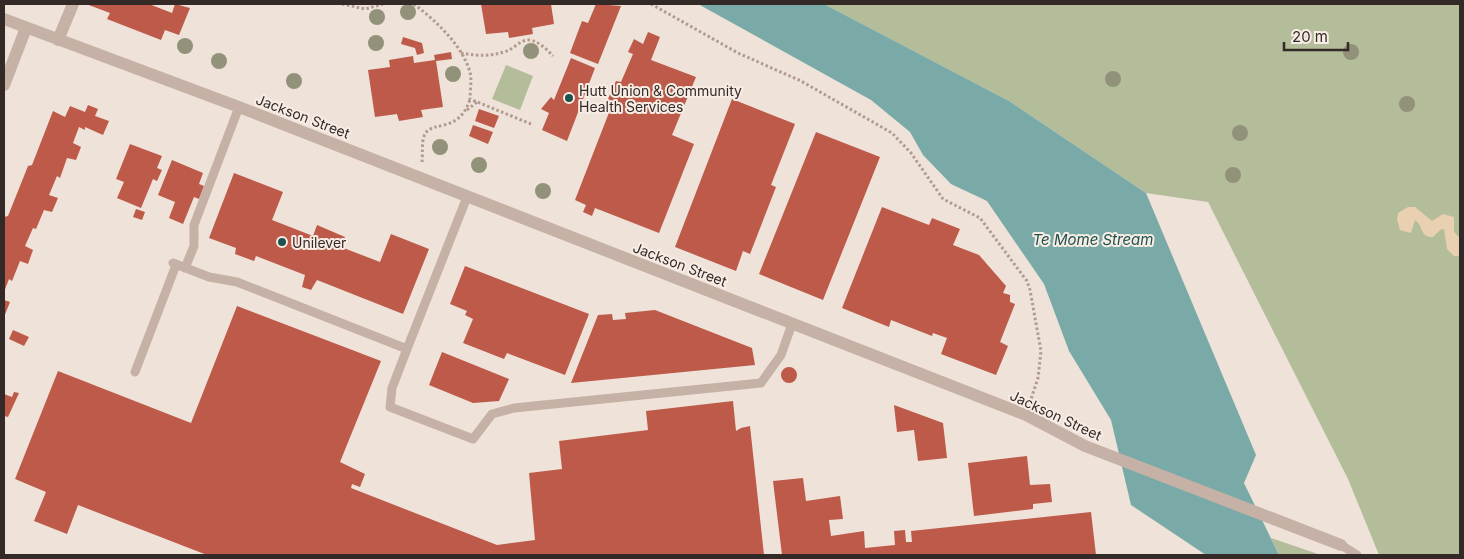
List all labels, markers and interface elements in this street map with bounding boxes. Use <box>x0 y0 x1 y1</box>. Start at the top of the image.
scale bar <box>1284 20 1348 52</box>
text: 20 m <box>1292 27 1328 46</box>
place label: Hutt Union & Community Health Services <box>579 82 742 115</box>
street label: Jackson Street <box>254 90 353 142</box>
marker: Hutt Union & Community Health Services <box>563 92 575 104</box>
water label: Te Mome Stream <box>1033 230 1153 249</box>
place label: Unilever <box>292 234 346 251</box>
marker: Unilever <box>276 236 288 248</box>
street label: Jackson Street <box>631 238 730 290</box>
street label: Jackson Street <box>1008 386 1105 444</box>

